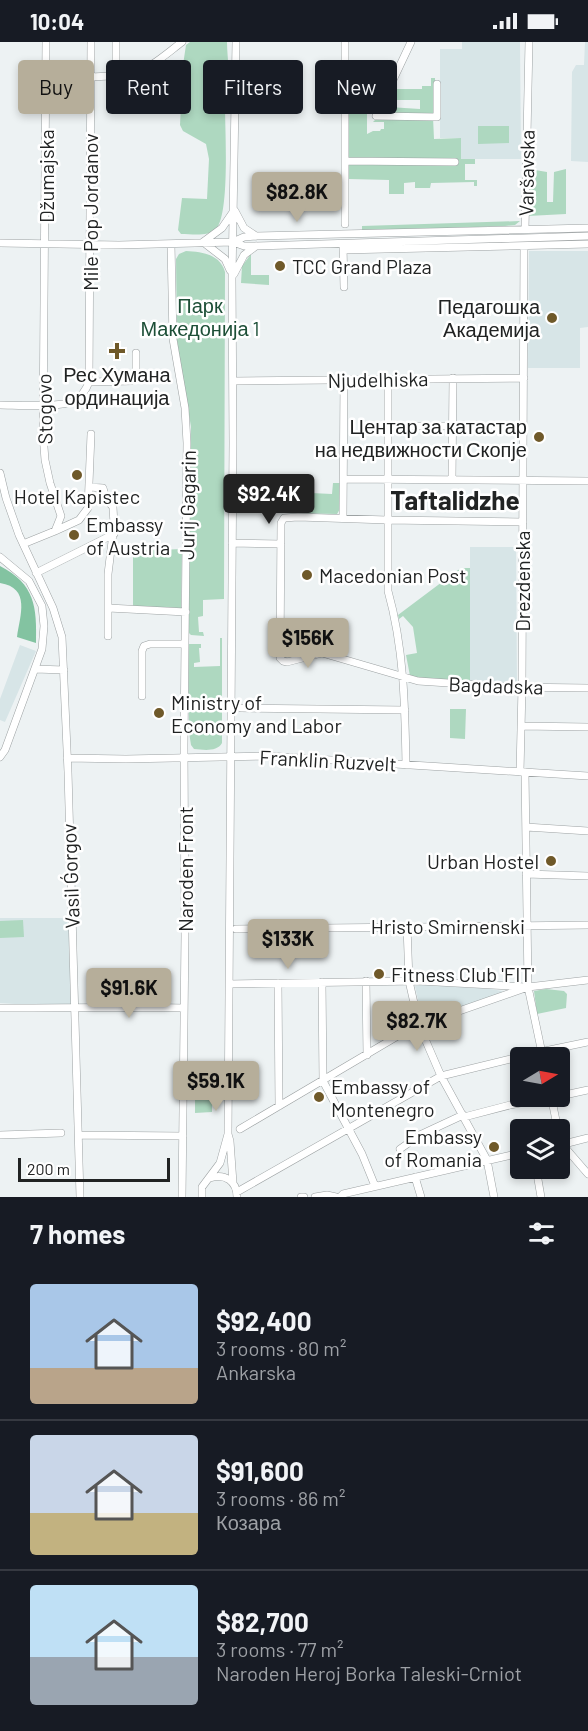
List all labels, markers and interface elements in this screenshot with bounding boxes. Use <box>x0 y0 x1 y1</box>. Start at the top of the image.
text: 10:04 <box>30 8 84 34</box>
chip: Buy <box>18 60 94 114</box>
chip: Rent <box>106 60 191 114</box>
chip: Filters <box>203 60 303 114</box>
chip: New <box>315 60 397 114</box>
street label: Džumajska <box>34 129 58 223</box>
street label: Varšavska <box>513 129 539 217</box>
street label: Mile Pop Jordanov <box>78 133 102 291</box>
pin: $82.8K <box>248 172 346 223</box>
text: $82.8K <box>266 179 328 203</box>
place label: TCC Grand Plaza <box>292 254 432 278</box>
marker: TCC Grand Plaza <box>273 259 287 273</box>
park label: Парк Македонија 1 <box>140 293 260 340</box>
place label: Педагошка Академија <box>438 294 541 341</box>
marker: Педагошка Академија <box>545 311 559 325</box>
marker: Рес Хумана ординација <box>108 342 126 360</box>
place label: Рес Хумана ординација <box>63 362 172 409</box>
street label: Njudelhiska <box>327 366 429 392</box>
street label: Stogovo <box>31 373 57 445</box>
place label: Центар за катастар на недвижности Скопје <box>315 414 527 461</box>
marker: Центар за катастар на недвижности Скопје <box>532 430 546 444</box>
street label: Jurij Gagarin <box>174 450 200 560</box>
marker: Hotel Kapistec <box>70 468 84 482</box>
pin: $92.4K <box>220 474 318 525</box>
text: $92.4K <box>237 481 301 505</box>
place label: Hotel Kapistec <box>14 484 140 508</box>
district label: Taftalidzhe <box>390 484 520 515</box>
place label: Embassy of Austria <box>86 512 170 559</box>
marker: Embassy of Austria <box>67 528 81 542</box>
street label: Drezdenska <box>510 530 534 632</box>
place label: Macedonian Post <box>319 563 466 587</box>
marker: Macedonian Post <box>300 568 314 582</box>
pin: $156K <box>266 618 350 669</box>
text: $156K <box>282 625 334 649</box>
street label: Bagdadska <box>448 671 544 699</box>
place label: Ministry of Economy and Labor <box>171 690 342 737</box>
marker: Ministry of Economy and Labor <box>152 706 166 720</box>
street label: Franklin Ruzvelt <box>259 744 397 776</box>
street label: Naroden Front <box>173 806 197 932</box>
street label: Vasil Ǵorgov <box>56 823 84 929</box>
place label: Urban Hostel <box>427 849 539 873</box>
marker: Urban Hostel <box>544 854 558 868</box>
street label: Hristo Smirnenski <box>371 914 525 938</box>
pin: $133K <box>246 919 330 970</box>
text: $133K <box>262 926 314 950</box>
place label: Fitness Club 'FIT' <box>391 962 535 986</box>
marker: Fitness Club 'FIT' <box>372 967 386 981</box>
pin: $91.6K <box>80 968 178 1019</box>
text: $91.6K <box>100 975 158 999</box>
pin: $82.7K <box>368 1001 466 1052</box>
text: $82.7K <box>386 1008 448 1032</box>
north arrow <box>510 1047 570 1107</box>
map controls <box>510 1047 570 1179</box>
pin: $59.1K <box>167 1061 265 1112</box>
text: $59.1K <box>187 1068 245 1092</box>
place label: Embassy of Montenegro <box>331 1074 435 1121</box>
marker: Embassy of Montenegro <box>312 1090 326 1104</box>
button: layers <box>510 1119 570 1179</box>
place label: Embassy of Romania <box>384 1124 482 1171</box>
marker: Embassy of Romania <box>487 1140 501 1154</box>
scale bar <box>18 1155 170 1182</box>
text: 200 m <box>27 1159 70 1178</box>
icon: filters <box>525 1217 558 1250</box>
text: 7 homes <box>30 1218 125 1249</box>
text: $92,400 <box>216 1305 312 1336</box>
icon: home <box>78 1308 150 1380</box>
text: 3 rooms · 80 m² <box>216 1336 346 1360</box>
text: Ankarska <box>216 1360 296 1384</box>
text: $91,600 <box>216 1455 304 1486</box>
icon: home <box>78 1459 150 1531</box>
text: 3 rooms · 86 m² <box>216 1486 345 1510</box>
text: Козара <box>216 1510 281 1534</box>
text: $82,700 <box>216 1606 309 1637</box>
icon: home <box>78 1609 150 1681</box>
text: 3 rooms · 77 m² <box>216 1637 344 1661</box>
text: Naroden Heroj Borka Taleski-Crniot <box>216 1661 522 1685</box>

